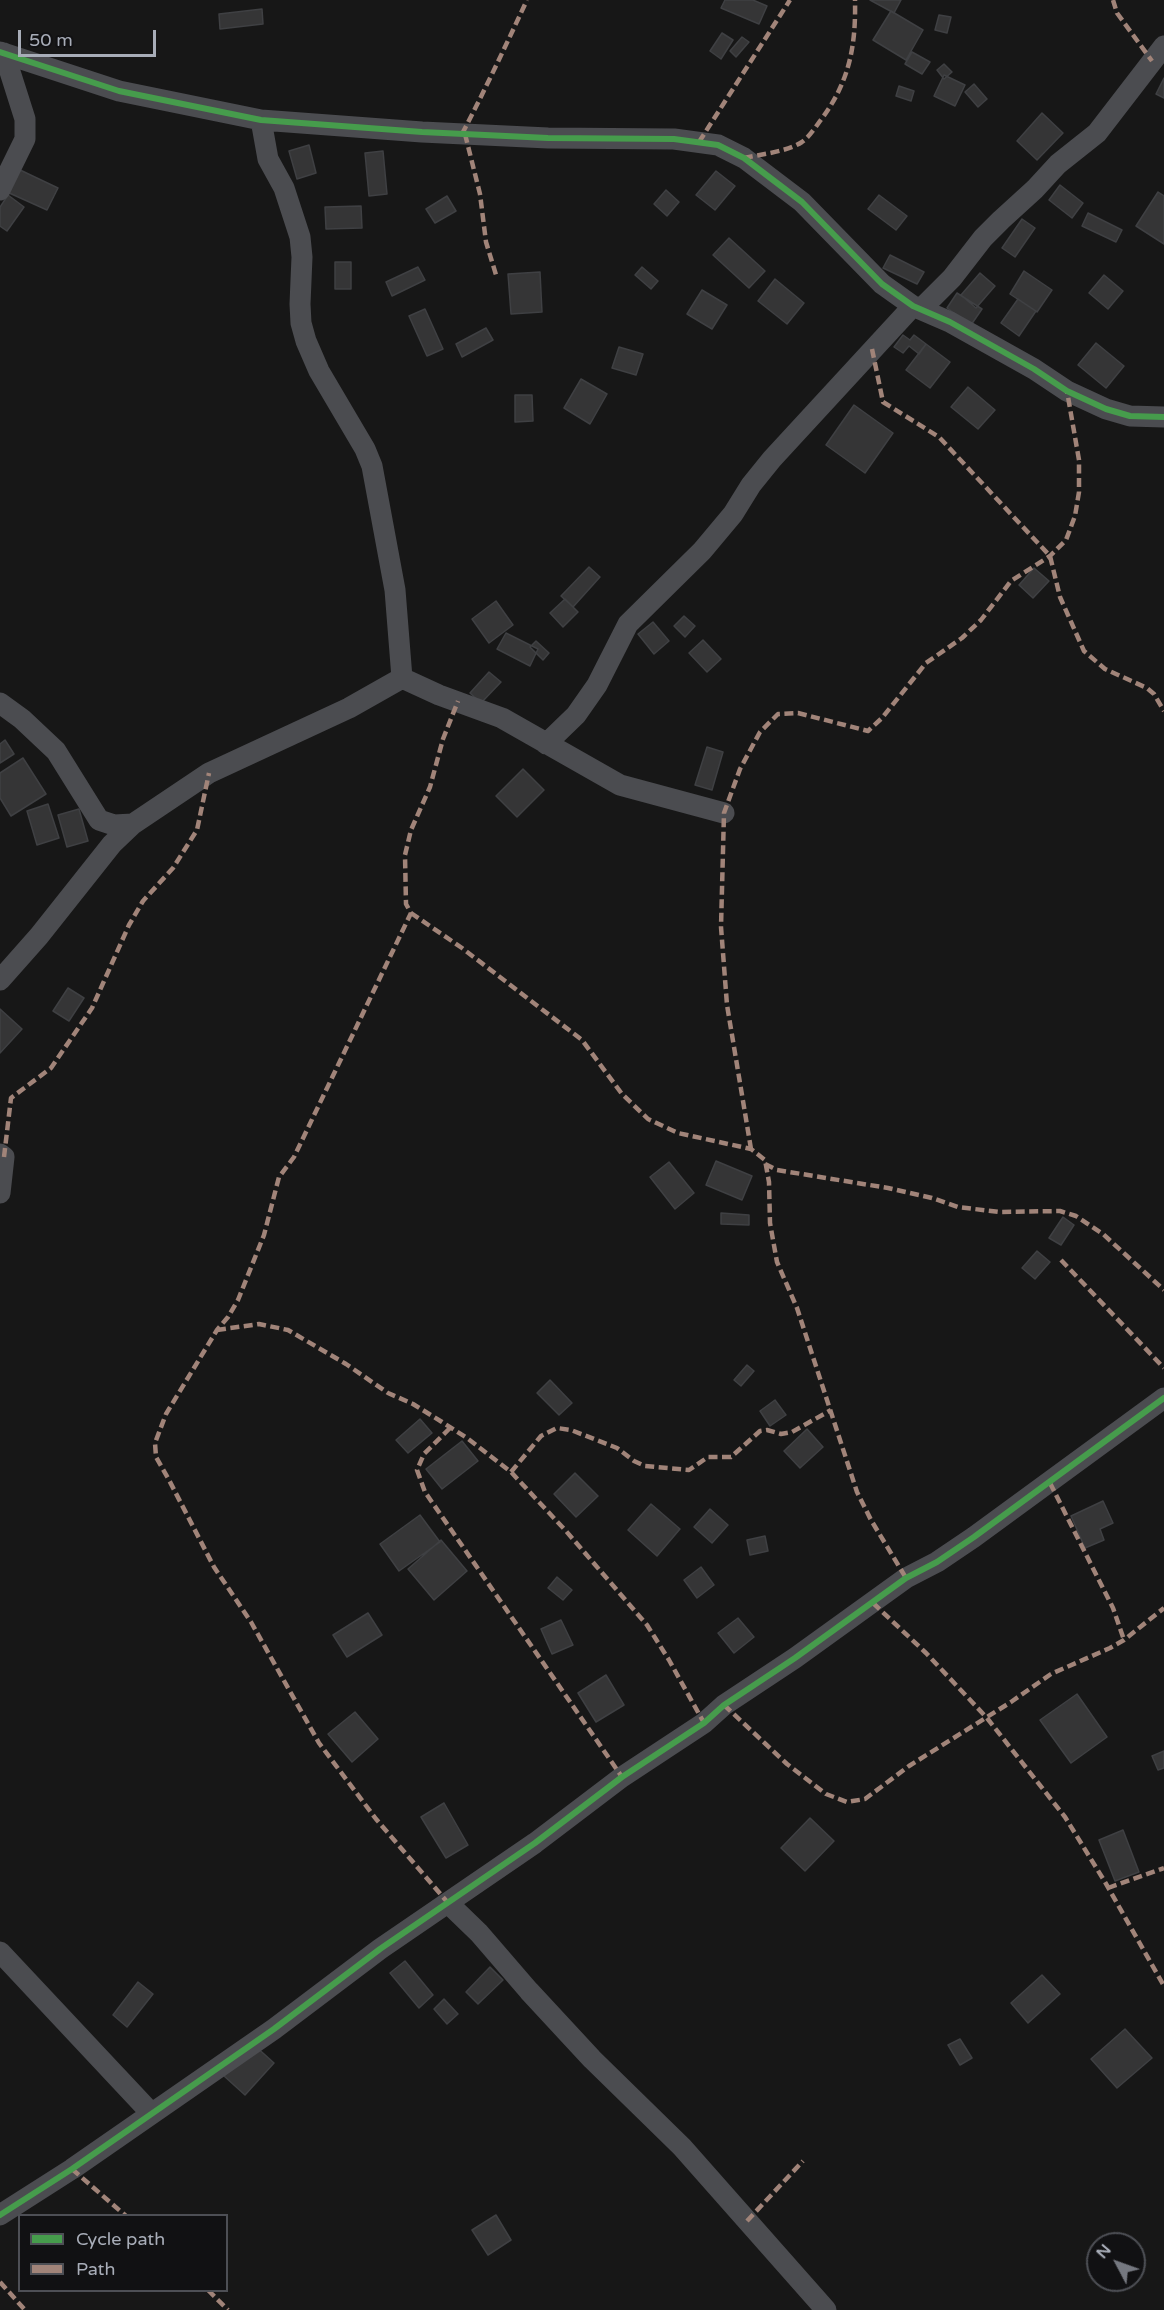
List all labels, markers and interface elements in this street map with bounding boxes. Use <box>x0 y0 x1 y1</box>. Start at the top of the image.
scale bar <box>21 18 159 56</box>
text: 50 m <box>29 29 73 51</box>
legend <box>18 2214 228 2292</box>
text: Cycle path <box>76 2228 165 2250</box>
north arrow <box>1086 2232 1146 2292</box>
text: N <box>1092 2240 1116 2263</box>
text: Path <box>76 2258 115 2280</box>

